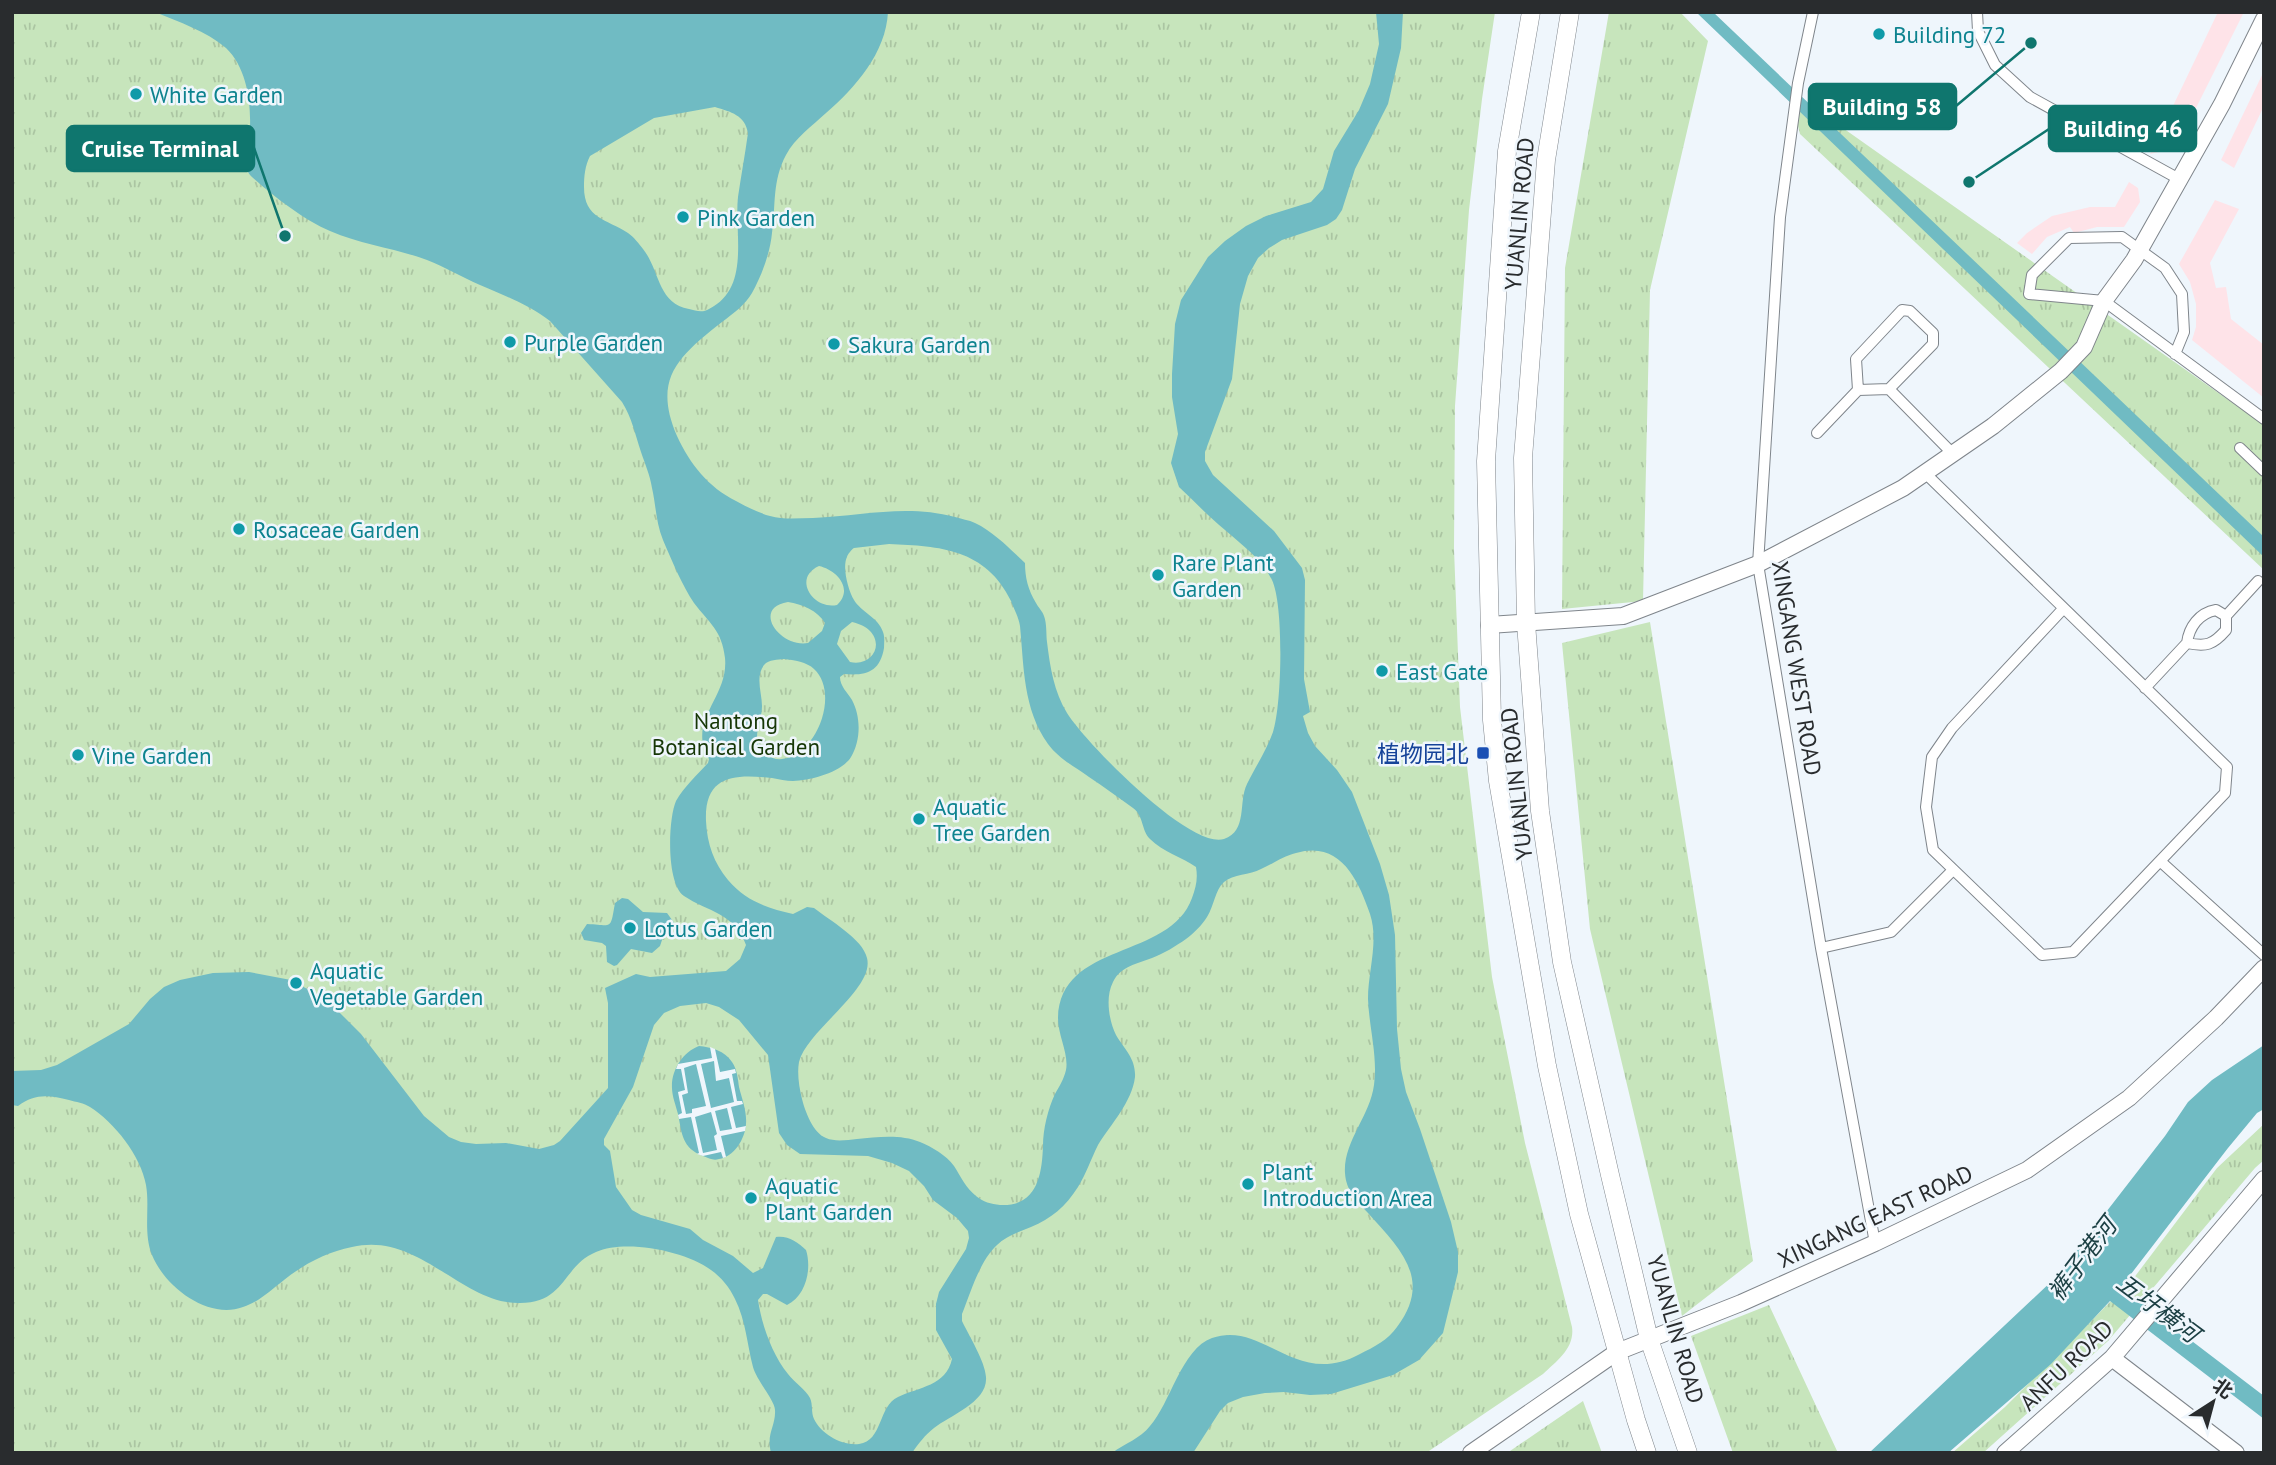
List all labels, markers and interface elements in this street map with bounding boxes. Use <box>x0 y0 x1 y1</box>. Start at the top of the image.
place label: Building 72 <box>1893 20 2006 49</box>
marker: Building 72 <box>1871 26 1887 42</box>
place label: White Garden <box>150 80 283 109</box>
callout: Building 58 <box>1809 84 1956 129</box>
marker: White Garden <box>128 86 144 102</box>
text: Building 58 <box>1822 91 1942 122</box>
callout: Building 46 <box>2049 106 2196 151</box>
text: Building 46 <box>2063 113 2183 144</box>
callout: Cruise Terminal <box>67 126 254 171</box>
text: Cruise Terminal <box>81 133 240 164</box>
street label: YUANLIN ROAD <box>1498 136 1540 292</box>
place label: Pink Garden <box>697 203 815 232</box>
marker: Pink Garden <box>675 209 691 225</box>
place label: Purple Garden <box>524 328 663 357</box>
place label: Sakura Garden <box>848 330 990 359</box>
marker: Purple Garden <box>502 334 518 350</box>
marker: Sakura Garden <box>826 336 842 352</box>
place label: Rosaceae Garden <box>253 515 420 544</box>
marker: Rosaceae Garden <box>231 521 247 537</box>
place label: Rare Plant Garden <box>1172 548 1274 603</box>
street label: XINGANG WEST ROAD <box>1766 559 1828 777</box>
marker: Rare Plant Garden <box>1150 567 1166 583</box>
place label: East Gate <box>1396 657 1488 686</box>
marker: East Gate <box>1374 663 1390 679</box>
park label: Nantong Botanical Garden <box>652 706 820 761</box>
street label: YUANLIN ROAD <box>1494 706 1538 862</box>
place label: 植物园北 <box>1377 739 1469 768</box>
place label: Vine Garden <box>91 741 212 770</box>
marker: 植物园北 <box>1475 745 1491 761</box>
marker: Vine Garden <box>70 747 86 763</box>
place label: Aquatic Tree Garden <box>933 792 1050 847</box>
marker: Aquatic Tree Garden <box>911 811 927 827</box>
place label: Lotus Garden <box>644 914 773 943</box>
marker: Lotus Garden <box>622 920 638 936</box>
place label: Aquatic Vegetable Garden <box>309 956 483 1011</box>
marker: Aquatic Vegetable Garden <box>288 975 304 991</box>
place label: Plant Introduction Area <box>1262 1157 1433 1212</box>
street label: XINGANG EAST ROAD <box>1773 1158 1977 1274</box>
place label: Aquatic Plant Garden <box>765 1171 892 1226</box>
marker: Plant Introduction Area <box>1240 1176 1256 1192</box>
marker: Aquatic Plant Garden <box>743 1190 759 1206</box>
water label: 裤子港河 <box>2041 1208 2126 1307</box>
street label: YUANLIN ROAD <box>1641 1251 1711 1407</box>
water label: 五圩横河 <box>2110 1267 2209 1352</box>
street label: ANFU ROAD <box>2013 1313 2119 1417</box>
north arrow <box>2178 1367 2248 1437</box>
text: 北 <box>2208 1373 2238 1404</box>

